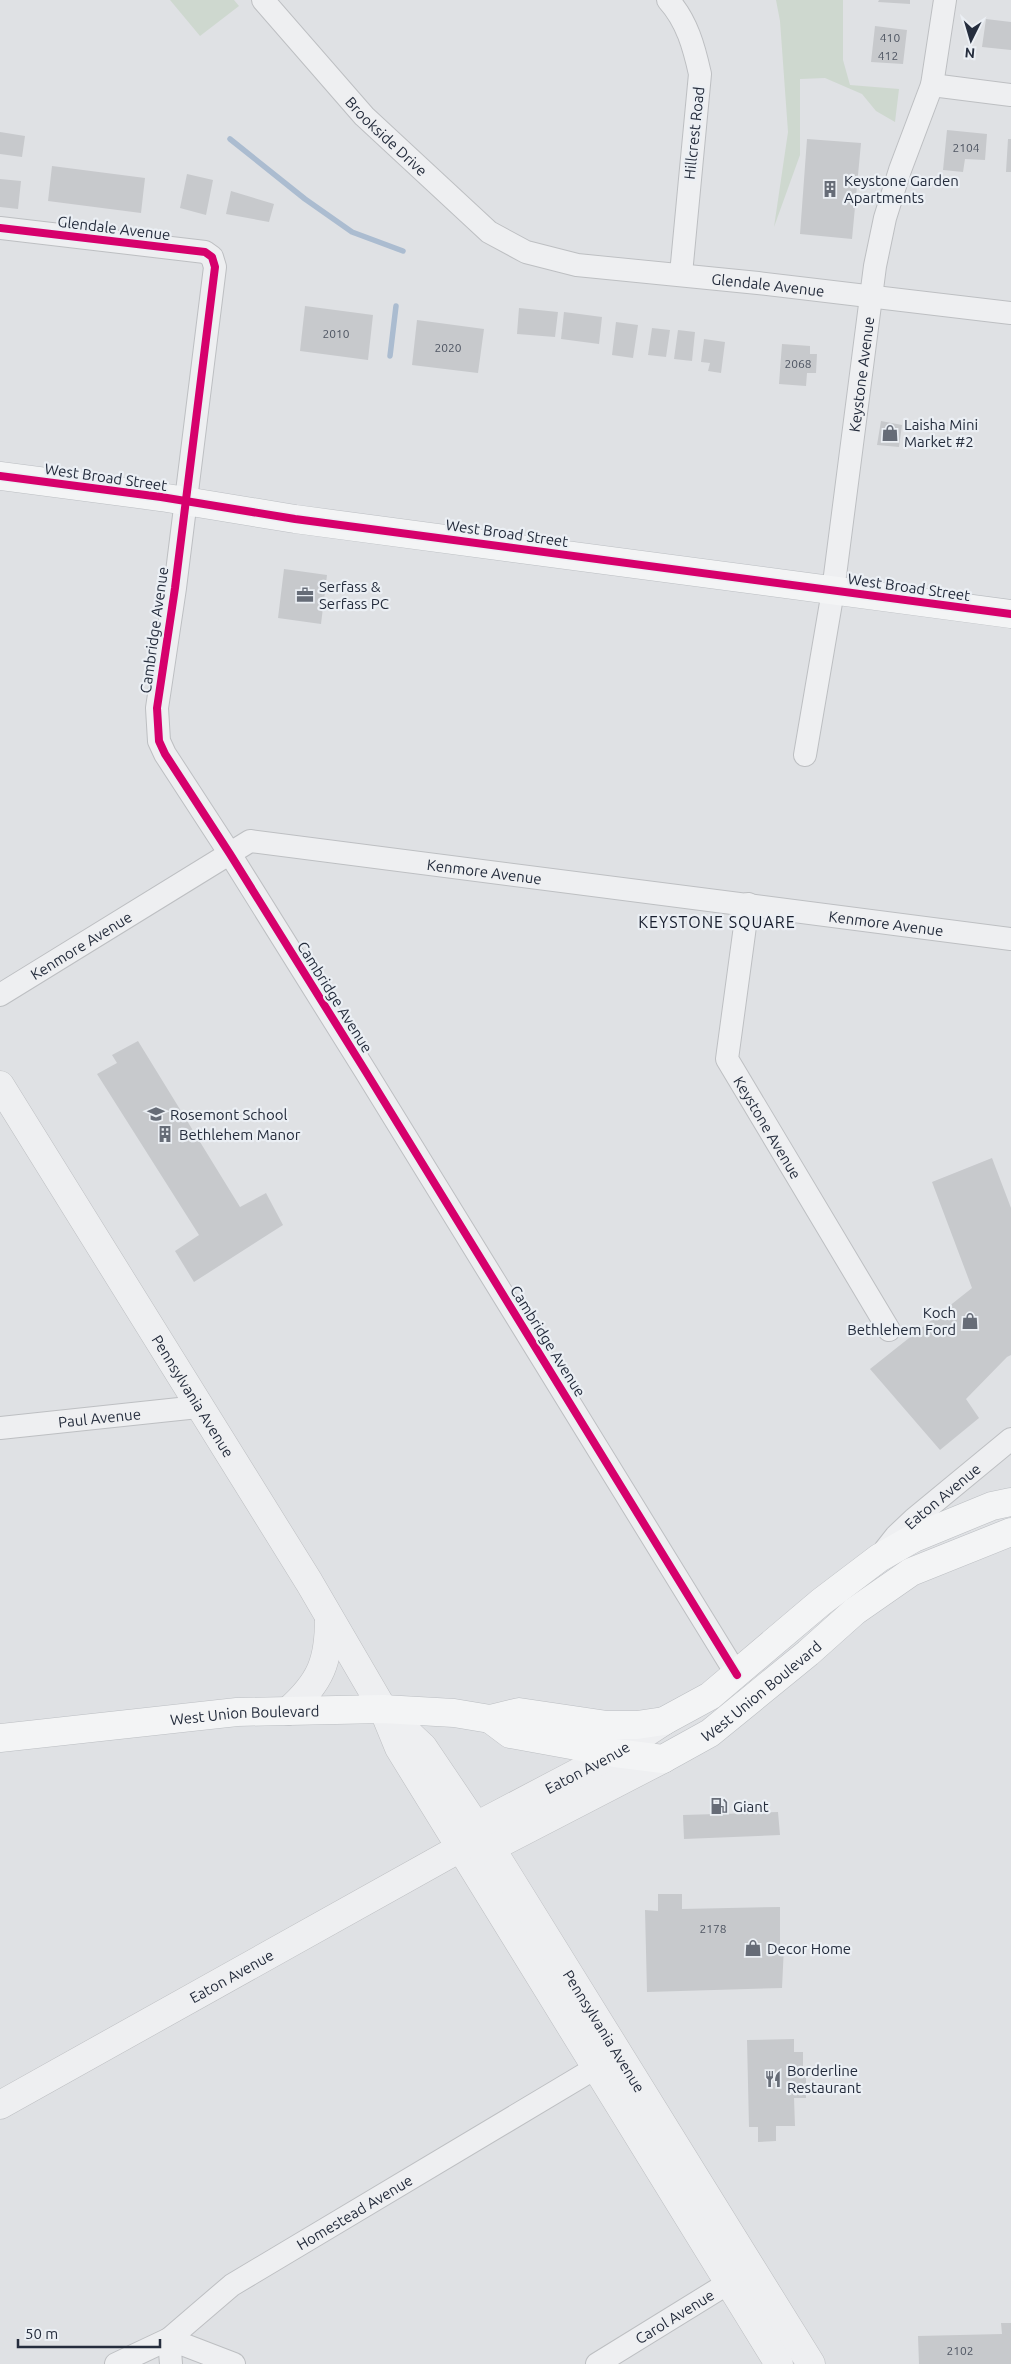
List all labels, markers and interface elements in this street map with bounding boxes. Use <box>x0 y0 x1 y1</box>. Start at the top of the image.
north arrow <box>946 15 996 65</box>
house number: 410 <box>880 31 900 44</box>
text: N <box>964 45 976 61</box>
house number: 412 <box>878 49 898 62</box>
street label: Hillcrest Road <box>681 86 707 180</box>
street label: Brookside Drive <box>342 93 431 179</box>
house number: 2104 <box>952 141 980 154</box>
place label: Keystone Garden Apartments <box>844 172 959 206</box>
building icon: Keystone Garden Apartments <box>820 179 840 199</box>
street label: Glendale Avenue <box>57 213 171 243</box>
street label: Glendale Avenue <box>711 270 825 299</box>
street label: Keystone Avenue <box>845 315 877 433</box>
house number: 2010 <box>322 327 350 340</box>
house number: 2020 <box>434 341 462 354</box>
house number: 2068 <box>784 357 812 370</box>
place label: Laisha Mini Market #2 <box>904 416 978 450</box>
shop icon: Laisha Mini Market #2 <box>880 423 900 443</box>
street label: West Broad Street <box>44 460 168 494</box>
street label: West Broad Street <box>445 516 569 550</box>
street label: Cambridge Avenue <box>137 566 171 694</box>
street label: West Broad Street <box>847 570 971 604</box>
place label: Serfass & Serfass PC <box>319 578 389 612</box>
office icon: Serfass & Serfass PC <box>295 585 315 605</box>
street label: Kenmore Avenue <box>426 855 543 887</box>
street label: Kenmore Avenue <box>828 907 944 939</box>
street label: Kenmore Avenue <box>27 908 135 983</box>
district label: KEYSTONE SQUARE <box>638 913 796 931</box>
street label: Cambridge Avenue <box>294 938 376 1056</box>
street label: Keystone Avenue <box>731 1073 805 1182</box>
school or university icon: Rosemont School <box>146 1104 166 1124</box>
place label: Rosemont School <box>170 1106 287 1123</box>
building icon: Bethlehem Manor <box>155 1124 175 1144</box>
place label: Bethlehem Manor <box>179 1126 301 1143</box>
street label: Cambridge Avenue <box>507 1282 589 1400</box>
place label: Koch Bethlehem Ford <box>847 1304 956 1338</box>
shop icon: Koch Bethlehem Ford <box>960 1311 980 1331</box>
street label: Pennsylvania Avenue <box>149 1332 238 1460</box>
street label: Paul Avenue <box>57 1405 142 1430</box>
street label: Eaton Avenue <box>901 1460 984 1532</box>
street label: West Union Boulevard <box>698 1637 825 1745</box>
street label: West Union Boulevard <box>169 1702 320 1728</box>
street label: Eaton Avenue <box>542 1738 632 1797</box>
fuel station icon: Giant <box>709 1796 729 1816</box>
place label: Giant <box>733 1798 769 1815</box>
house number: 2178 <box>699 1922 727 1935</box>
shop icon: Decor Home <box>743 1938 763 1958</box>
place label: Decor Home <box>767 1940 851 1957</box>
street label: Eaton Avenue <box>186 1946 276 2006</box>
street label: Pennsylvania Avenue <box>560 1967 649 2095</box>
place label: Borderline Restaurant <box>787 2062 861 2096</box>
restaurant icon: Borderline Restaurant <box>763 2069 783 2089</box>
street label: Homestead Avenue <box>293 2171 415 2253</box>
street label: Carol Avenue <box>632 2286 717 2347</box>
scale bar <box>18 2316 160 2348</box>
text: 50 m <box>25 2325 58 2342</box>
house number: 2102 <box>946 2344 974 2357</box>

